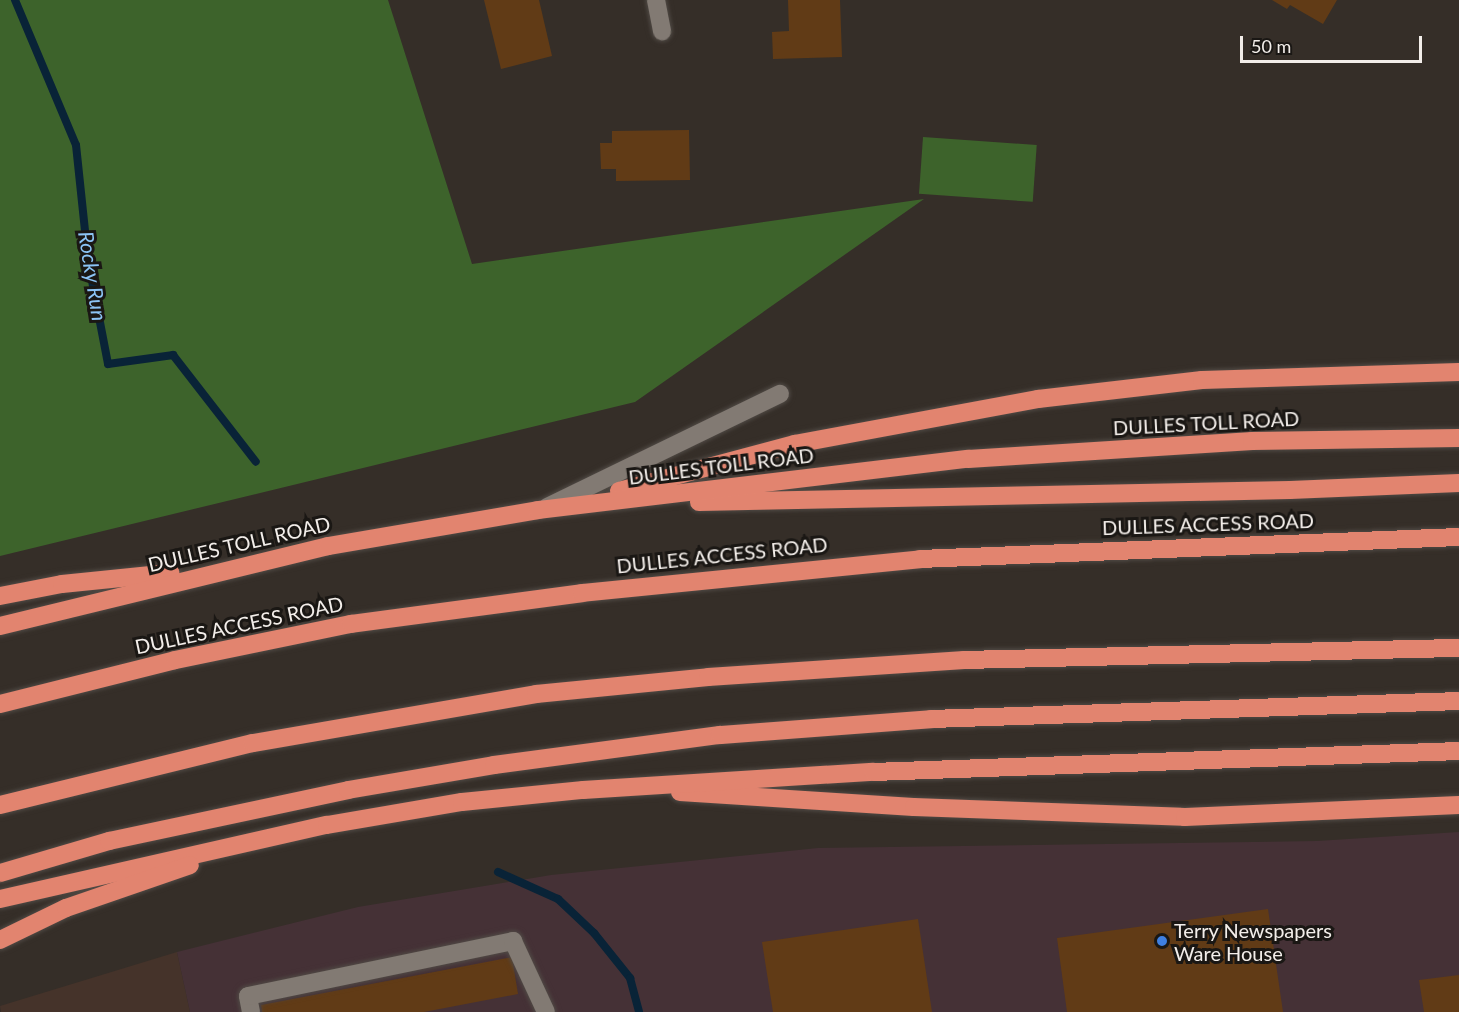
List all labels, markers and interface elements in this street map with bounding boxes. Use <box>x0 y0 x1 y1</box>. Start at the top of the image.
scale bar <box>1243 24 1424 62</box>
text: 50 m <box>1251 35 1291 57</box>
water label: Rocky Run <box>73 229 113 323</box>
street label: DULLES TOLL ROAD <box>1112 406 1300 440</box>
street label: DULLES TOLL ROAD <box>626 443 816 489</box>
street label: DULLES ACCESS ROAD <box>1101 508 1315 540</box>
street label: DULLES TOLL ROAD <box>145 511 333 577</box>
street label: DULLES ACCESS ROAD <box>615 532 829 578</box>
street label: DULLES ACCESS ROAD <box>132 591 346 659</box>
place label: Terry Newspapers Ware House <box>1174 918 1332 965</box>
marker: Terry Newspapers Ware House <box>1155 934 1169 948</box>

